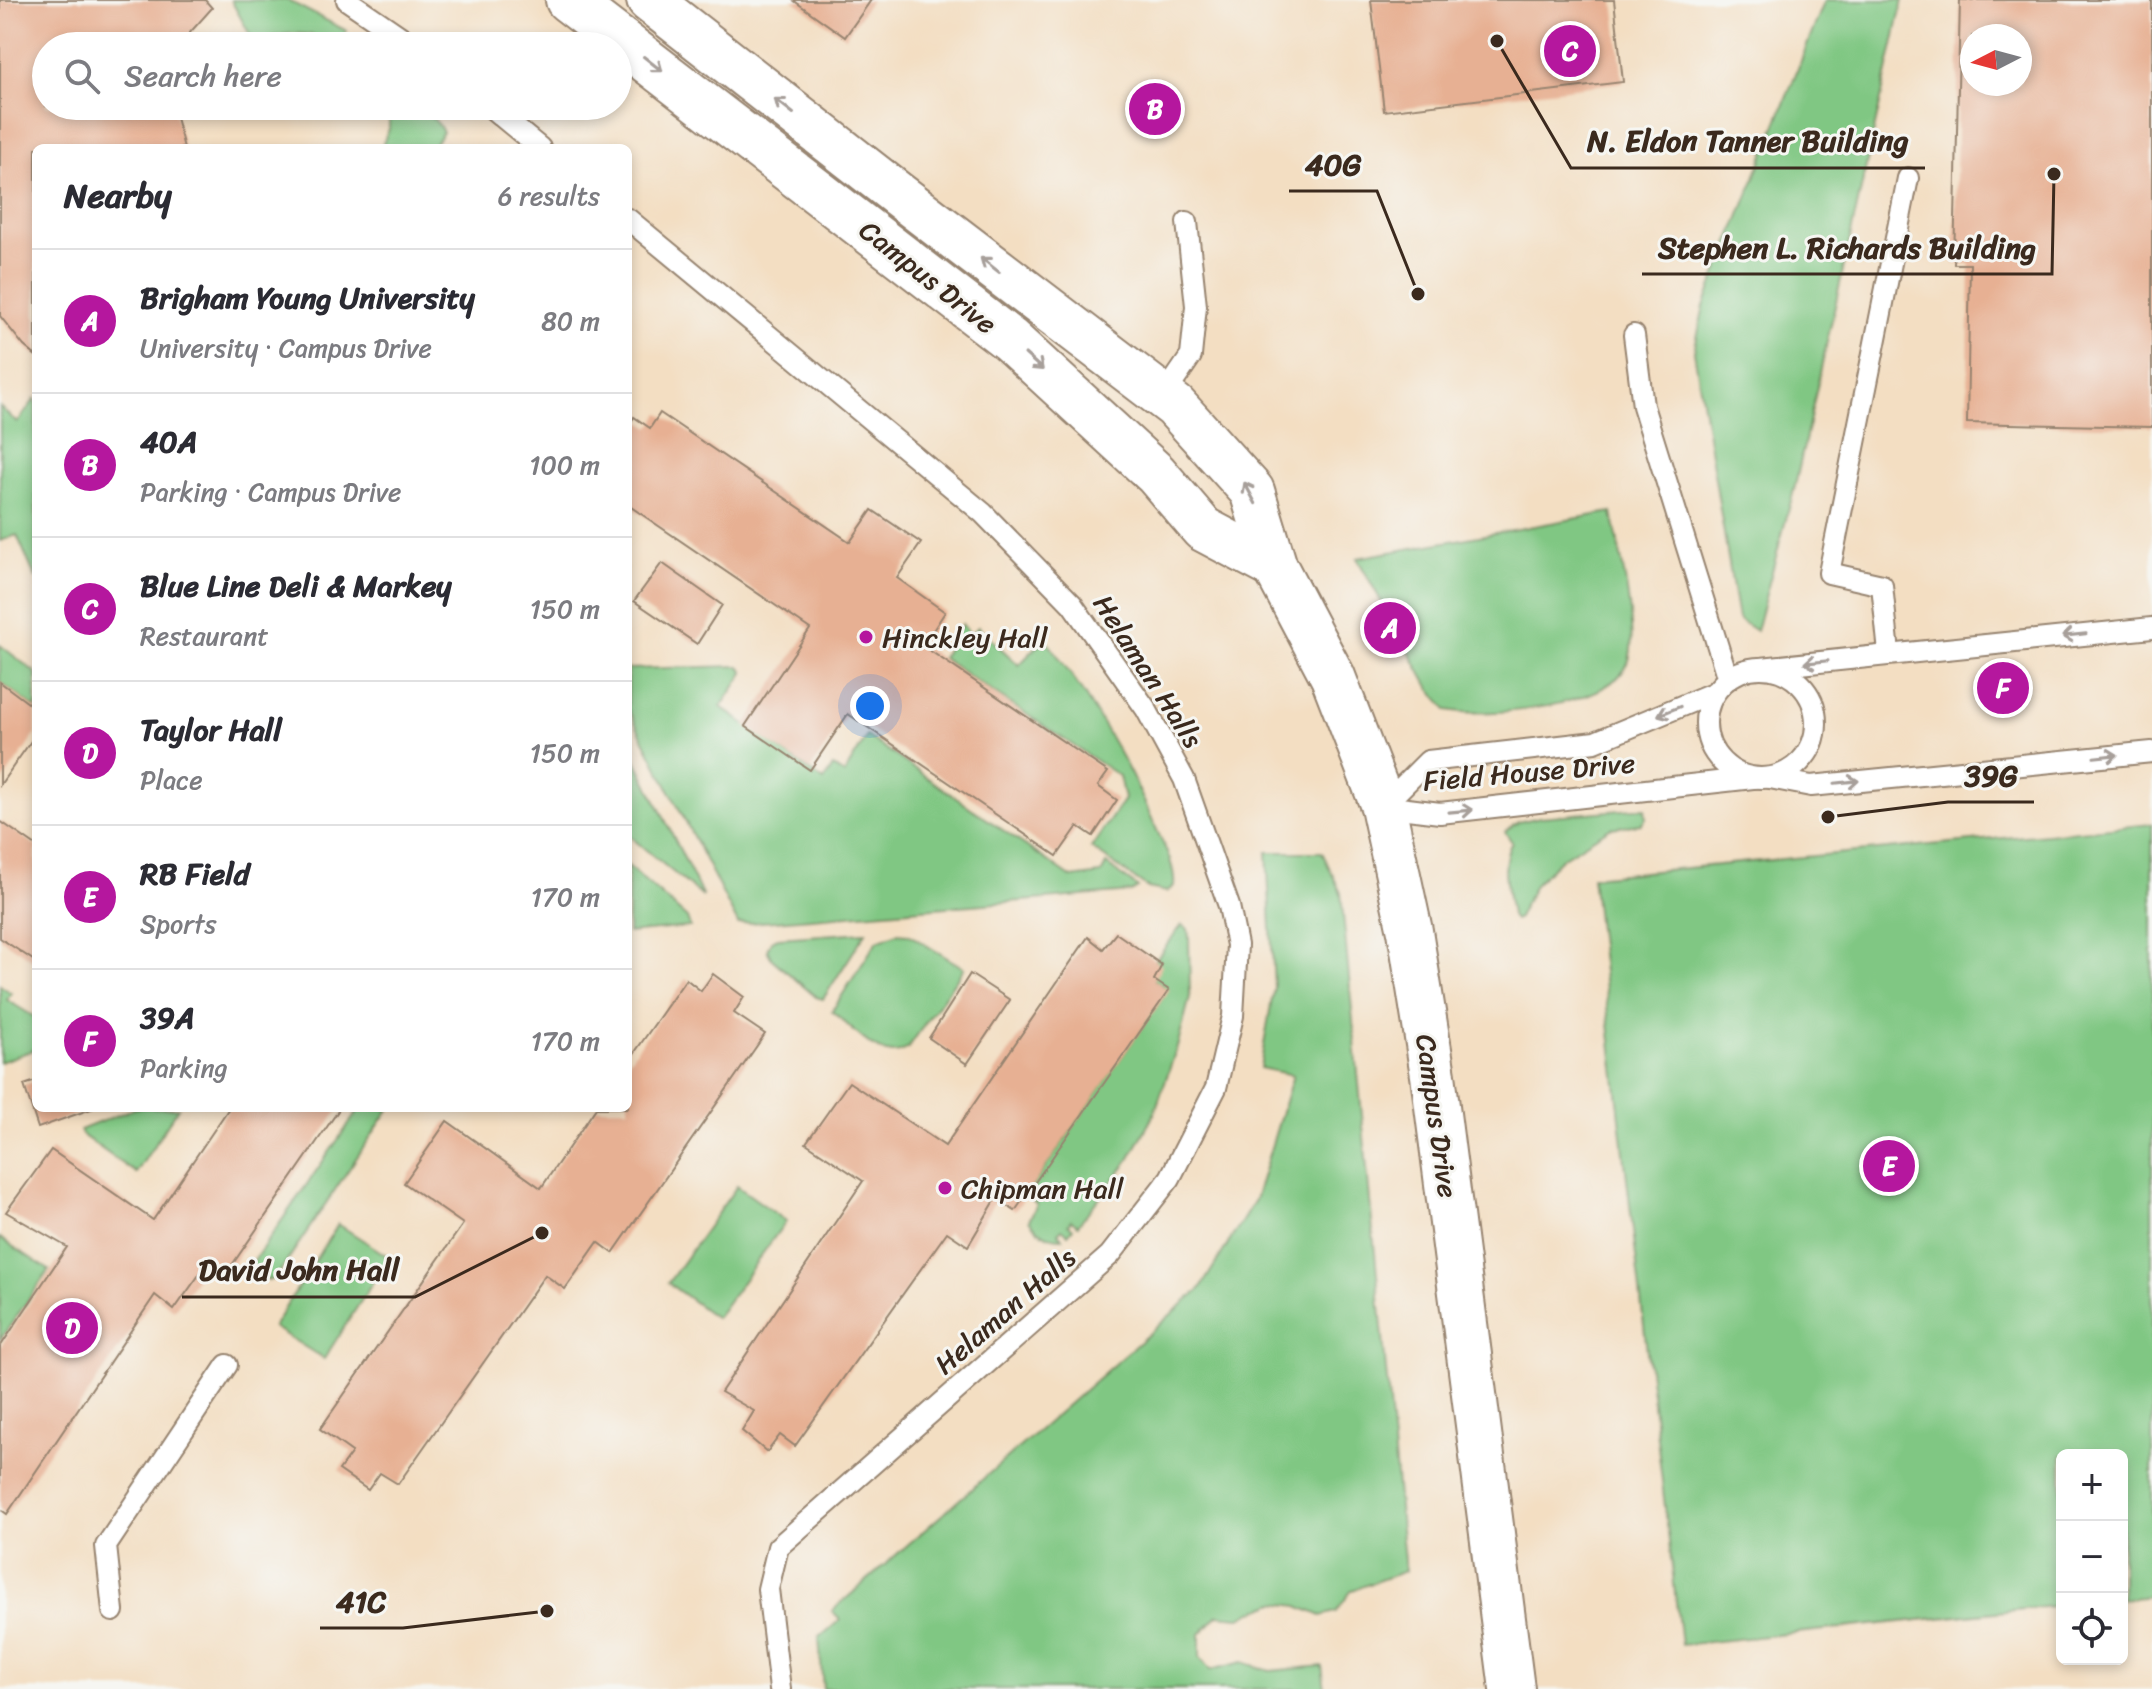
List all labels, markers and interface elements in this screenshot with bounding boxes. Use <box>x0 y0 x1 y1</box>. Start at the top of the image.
pin: C <box>1544 21 1596 81</box>
north arrow <box>1960 24 2032 96</box>
search box <box>32 32 632 120</box>
text: Search here <box>124 49 282 103</box>
icon: search <box>60 54 104 98</box>
one-way arrow <box>642 56 663 73</box>
pin: B <box>1129 79 1181 139</box>
one-way arrow <box>774 98 795 115</box>
callout: N. Eldon Tanner Building <box>1571 114 1925 168</box>
text: N. Eldon Tanner Building <box>1586 114 1909 168</box>
callout: 40G <box>1289 137 1377 191</box>
text: 40G <box>1305 138 1362 192</box>
text: Nearby <box>64 166 172 226</box>
text: 6 results <box>498 173 600 219</box>
street label: Campus Drive <box>848 207 1008 347</box>
callout: Stephen L. Richards Building <box>1642 220 2052 274</box>
text: Stephen L. Richards Building <box>1657 221 2036 275</box>
one-way arrow <box>979 257 1001 274</box>
text: Brigham Young University <box>140 271 475 325</box>
text: A <box>81 298 99 344</box>
text: 80 m <box>541 298 600 344</box>
text: University · Campus Drive <box>140 325 432 371</box>
one-way arrow <box>1024 353 1044 372</box>
text: 40A <box>140 415 197 469</box>
text: B <box>82 442 98 488</box>
text: 100 m <box>529 442 600 488</box>
text: Parking · Campus Drive <box>140 469 401 515</box>
one-way arrow <box>1242 482 1258 505</box>
text: Blue Line Deli & Markey <box>140 559 452 613</box>
street label: Helaman Halls <box>1080 584 1217 758</box>
text: C <box>82 586 98 632</box>
text: 150 m <box>530 586 600 632</box>
pin: A <box>1364 598 1416 658</box>
text: Restaurant <box>140 613 269 659</box>
place label: Hinckley Hall <box>882 613 1049 662</box>
marker: Hinckley Hall <box>857 628 875 646</box>
one-way arrow <box>2061 628 2088 643</box>
one-way arrow <box>1803 654 1830 669</box>
pin: F <box>1977 658 2029 718</box>
your location <box>850 686 890 726</box>
text: Taylor Hall <box>140 703 282 757</box>
one-way arrow <box>1657 705 1682 720</box>
text: D <box>82 730 98 776</box>
text: 150 m <box>530 730 600 776</box>
street label: Field House Drive <box>1421 738 1637 806</box>
callout: 39G <box>1948 748 2034 802</box>
text: 39G <box>1963 749 2018 803</box>
one-way arrow <box>2092 749 2119 764</box>
text: Place <box>140 757 203 803</box>
one-way arrow <box>1833 775 1860 790</box>
one-way arrow <box>1447 804 1474 819</box>
text: RB Field <box>140 847 250 901</box>
text: E <box>83 874 97 920</box>
text: 170 m <box>531 874 600 920</box>
text: Sports <box>140 901 216 947</box>
text: 39A <box>140 991 195 1045</box>
text: F <box>83 1018 97 1064</box>
text: 170 m <box>531 1018 600 1064</box>
street label: Campus Drive <box>1401 1031 1473 1201</box>
text: Parking <box>140 1045 228 1091</box>
pin: E <box>1863 1136 1915 1196</box>
place label: Chipman Hall <box>961 1164 1124 1213</box>
marker: Chipman Hall <box>936 1179 954 1197</box>
street label: Helaman Halls <box>923 1235 1088 1387</box>
callout: David John Hall <box>182 1243 415 1297</box>
text: David John Hall <box>199 1243 401 1297</box>
pin: D <box>46 1298 98 1358</box>
map controls <box>2056 1449 2128 1665</box>
button: + <box>2056 1449 2128 1521</box>
button: − <box>2056 1521 2128 1593</box>
callout: 41C <box>320 1574 403 1628</box>
text: 41C <box>336 1575 386 1629</box>
button: locate <box>2056 1593 2128 1665</box>

